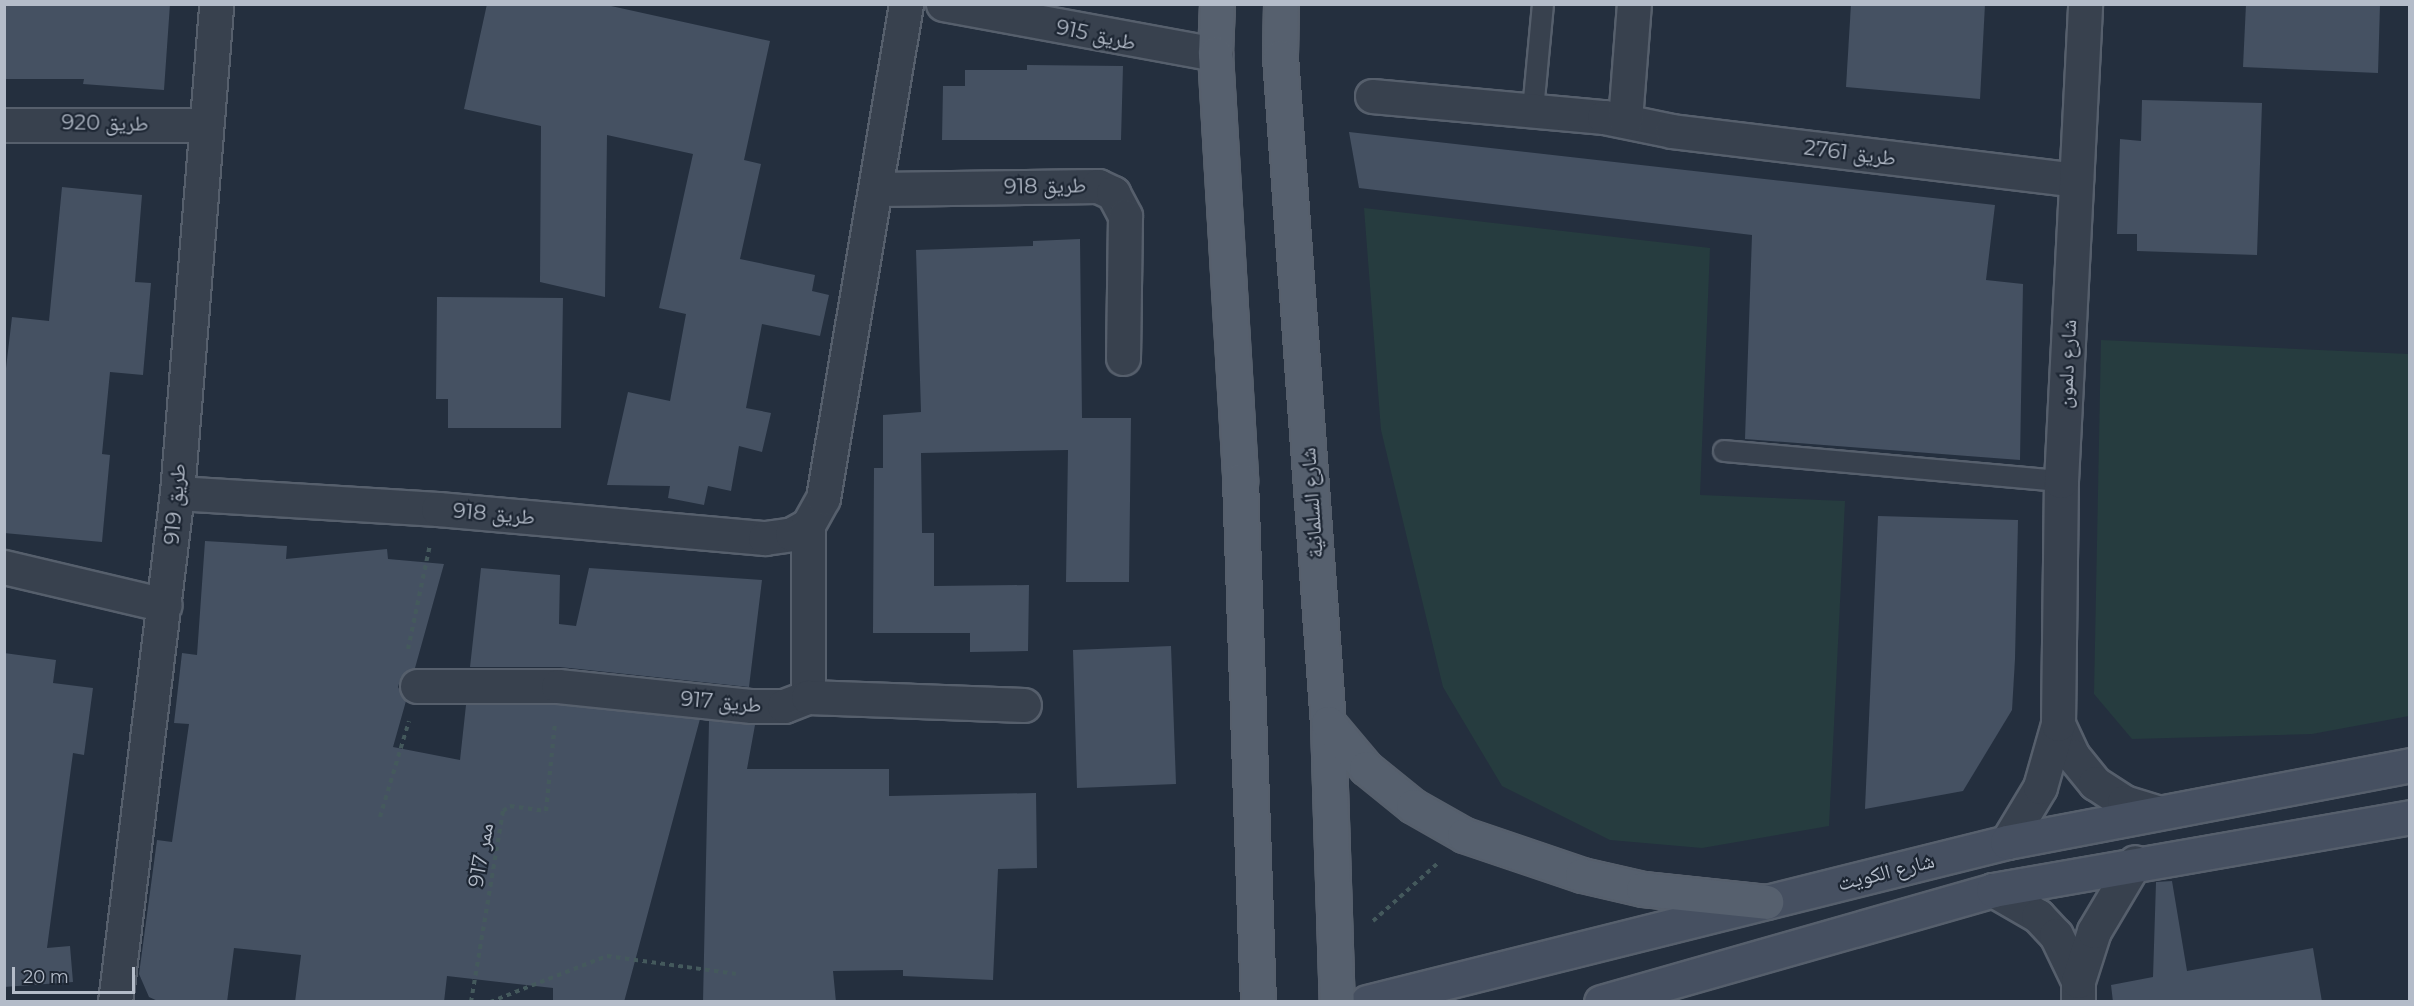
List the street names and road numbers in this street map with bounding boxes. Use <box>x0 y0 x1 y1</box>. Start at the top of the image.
street label: طريق 915 <box>1054 14 1138 56</box>
street label: طريق 920 <box>61 110 149 136</box>
street label: طريق 2761 <box>1802 135 1898 171</box>
street label: طريق 918 <box>1004 173 1086 199</box>
street label: شارع دلمون <box>2052 319 2082 409</box>
street label: شارع السلمانية <box>1296 447 1328 559</box>
street label: طريق 919 <box>159 462 191 546</box>
street label: طريق 918 <box>452 498 536 530</box>
street label: طريق 917 <box>679 686 763 718</box>
street label: ممر 917 <box>463 821 499 889</box>
street label: شارع الكويت <box>1835 848 1937 896</box>

